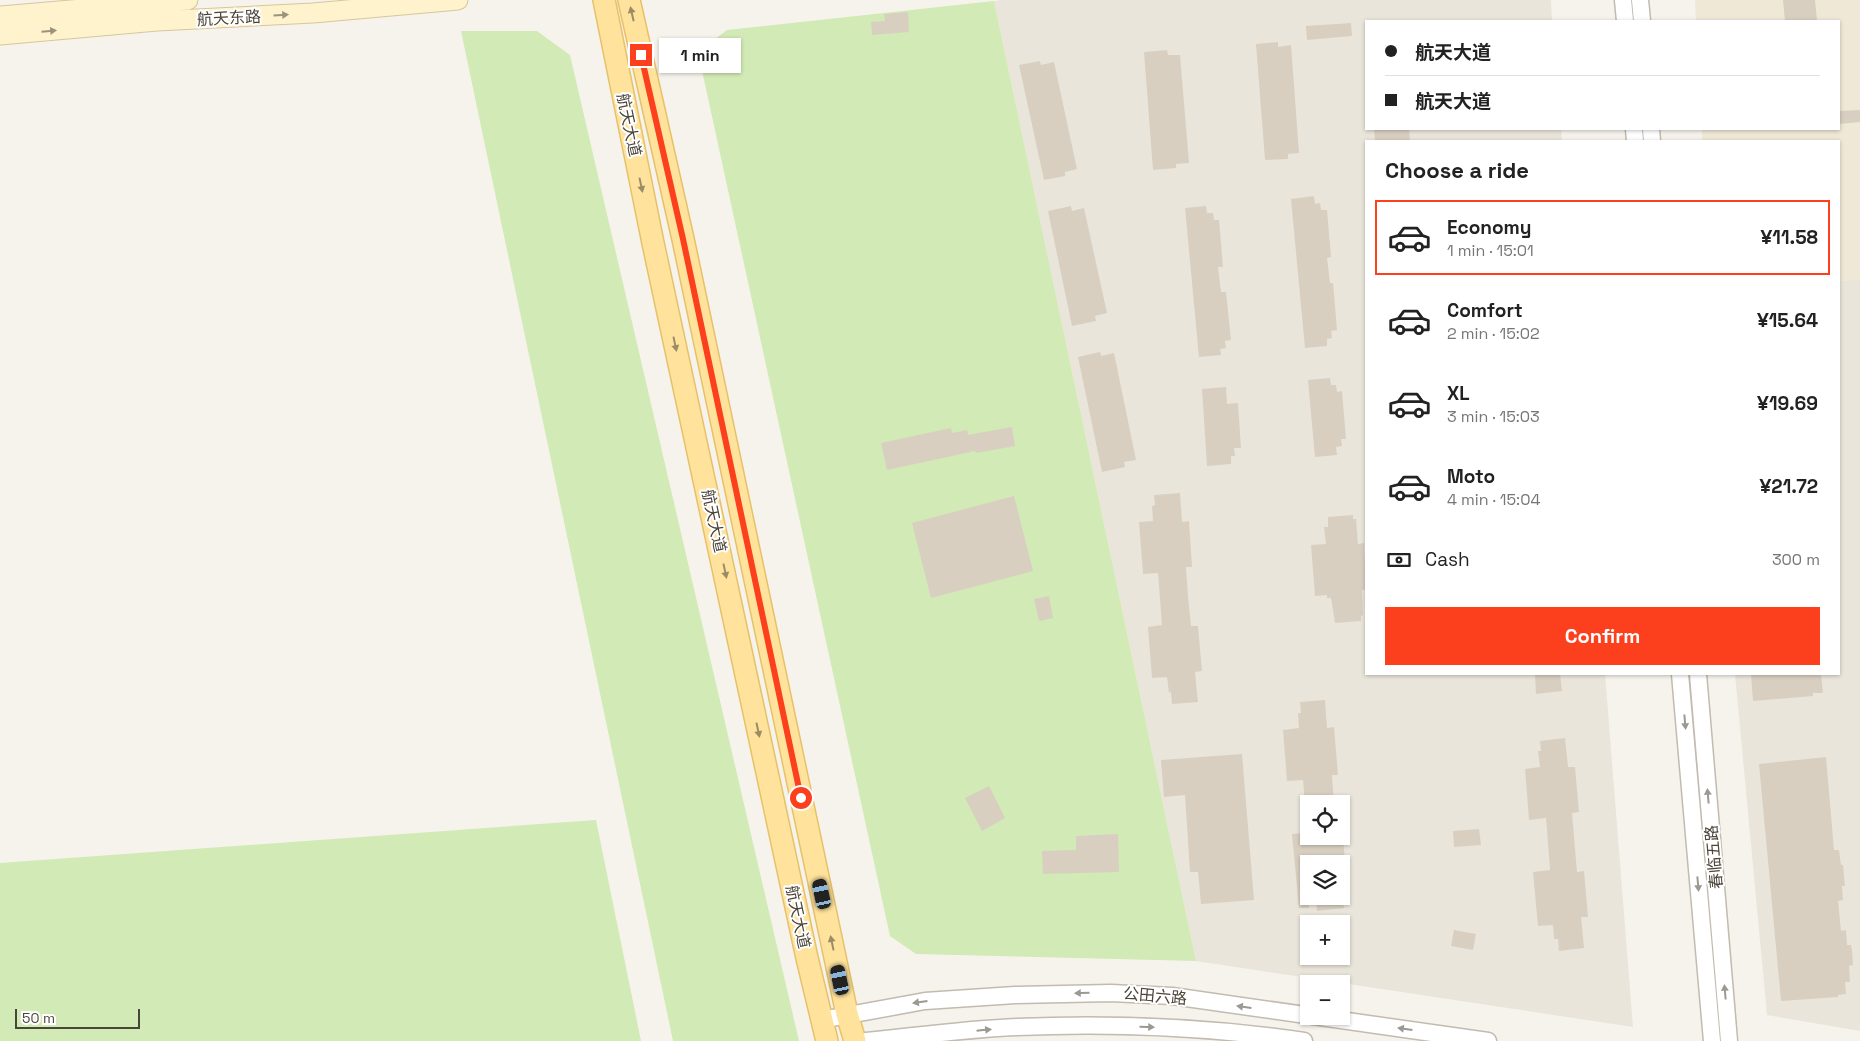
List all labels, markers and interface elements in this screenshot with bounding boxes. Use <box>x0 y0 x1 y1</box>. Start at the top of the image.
street label: 航天东路 <box>196 6 262 30</box>
one-way arrow <box>628 6 636 21</box>
one-way arrow <box>273 11 289 19</box>
one-way arrow <box>41 27 57 35</box>
callout: 1 min <box>658 38 741 72</box>
text: 航天大道 <box>1415 40 1491 65</box>
route end <box>630 44 652 66</box>
text: 1 min <box>680 45 720 66</box>
text: 航天大道 <box>1415 89 1491 114</box>
street label: 航天大道 <box>612 92 646 158</box>
text: Choose a ride <box>1385 156 1529 184</box>
one-way arrow <box>638 177 646 193</box>
icon: car <box>1387 215 1432 260</box>
text: Economy <box>1447 215 1531 240</box>
text: ¥11.58 <box>1761 225 1818 250</box>
text: 1 min · 15:01 <box>1447 240 1534 261</box>
icon: car <box>1387 298 1432 343</box>
text: Comfort <box>1447 298 1523 323</box>
text: ¥15.64 <box>1757 308 1818 333</box>
text: 2 min · 15:02 <box>1447 323 1540 344</box>
one-way arrow <box>671 336 679 351</box>
icon: car <box>1387 381 1432 426</box>
text: XL <box>1447 381 1470 406</box>
text: ¥19.69 <box>1757 391 1818 416</box>
text: 3 min · 15:03 <box>1447 406 1540 427</box>
icon: car <box>1387 464 1432 509</box>
text: Moto <box>1447 464 1495 489</box>
text: ¥21.72 <box>1760 474 1818 499</box>
street label: 航天大道 <box>697 488 731 554</box>
text: 4 min · 15:04 <box>1447 489 1540 510</box>
icon: cash <box>1385 546 1413 574</box>
text: Cash <box>1425 547 1470 572</box>
text: 300 m <box>1772 549 1820 570</box>
one-way arrow <box>721 563 729 579</box>
button: Confirm <box>1385 607 1820 665</box>
one-way arrow <box>1681 715 1689 731</box>
one-way arrow <box>755 722 763 738</box>
route start <box>790 787 812 809</box>
one-way arrow <box>1704 787 1712 803</box>
map controls <box>1300 795 1350 1025</box>
button: locate <box>1300 795 1350 845</box>
street label: 春临五路 <box>1701 824 1727 890</box>
button: layers <box>1300 855 1350 905</box>
one-way arrow <box>1695 877 1703 893</box>
car <box>811 878 832 910</box>
street label: 航天大道 <box>781 884 815 950</box>
button: + <box>1300 915 1350 965</box>
one-way arrow <box>828 935 836 950</box>
car <box>829 964 850 996</box>
button: − <box>1300 975 1350 1025</box>
street label: 公田六路 <box>1122 983 1188 1009</box>
one-way arrow <box>1721 984 1729 1000</box>
one-way arrow <box>1074 989 1090 997</box>
one-way arrow <box>912 998 928 1006</box>
one-way arrow <box>1236 1003 1252 1011</box>
scale bar <box>15 1006 140 1029</box>
text: 50 m <box>22 1009 55 1027</box>
one-way arrow <box>1139 1023 1155 1031</box>
one-way arrow <box>1397 1025 1413 1033</box>
one-way arrow <box>977 1026 993 1034</box>

